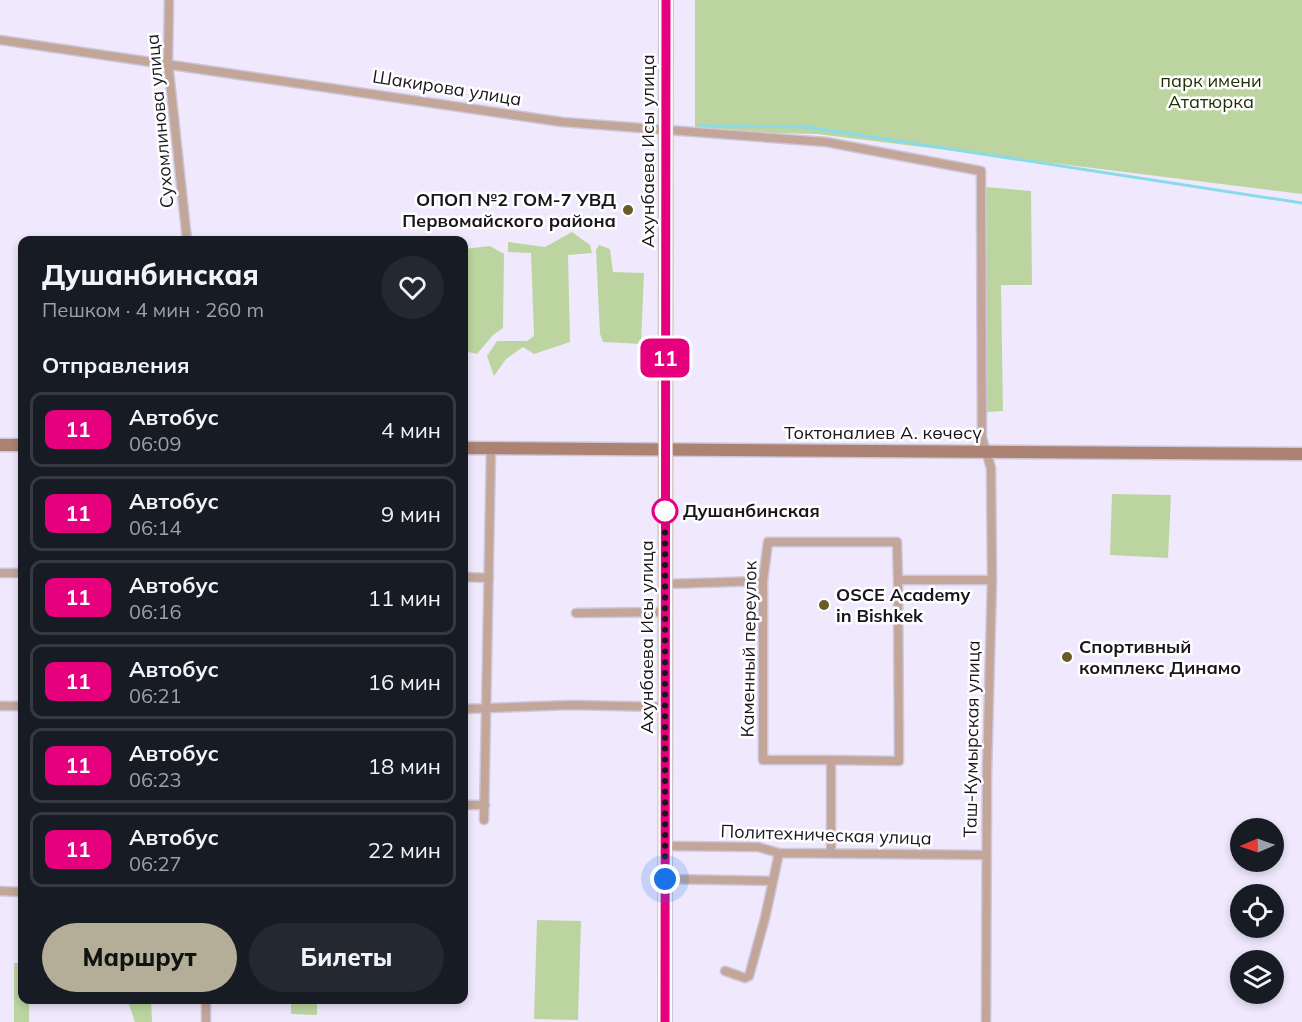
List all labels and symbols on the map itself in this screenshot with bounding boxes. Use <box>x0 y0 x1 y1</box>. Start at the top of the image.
street label: Сухомлинова улица <box>140 33 179 209</box>
street label: Ахунбаева Исы улица <box>636 54 659 248</box>
street label: Шакирова улица <box>371 64 523 111</box>
park label: парк имени Ататюрка <box>1160 69 1262 113</box>
place label: ОПОП №2 ГОМ-7 УВД Первомайского района <box>402 188 616 232</box>
marker: ОПОП №2 ГОМ-7 УВД Первомайского района <box>621 203 635 217</box>
line badge: 11 <box>638 338 692 378</box>
street label: Токтоналиев А. көчөсү <box>784 421 982 444</box>
marker: Душанбинская <box>652 498 678 524</box>
place label: Душанбинская <box>683 499 820 522</box>
street label: Ахунбаева Исы улица <box>635 540 658 734</box>
street label: Каменный переулок <box>735 560 762 738</box>
place label: OSCE Academy in Bishkek <box>836 583 970 627</box>
marker: OSCE Academy in Bishkek <box>817 598 831 612</box>
place label: Спортивный комплекс Динамо <box>1079 635 1241 679</box>
street label: Таш-Кумырская улица <box>958 640 985 838</box>
marker: Спортивный комплекс Динамо <box>1060 650 1074 664</box>
north arrow <box>1230 818 1284 872</box>
street label: Политехническая улица <box>720 819 932 850</box>
your location <box>650 864 680 894</box>

